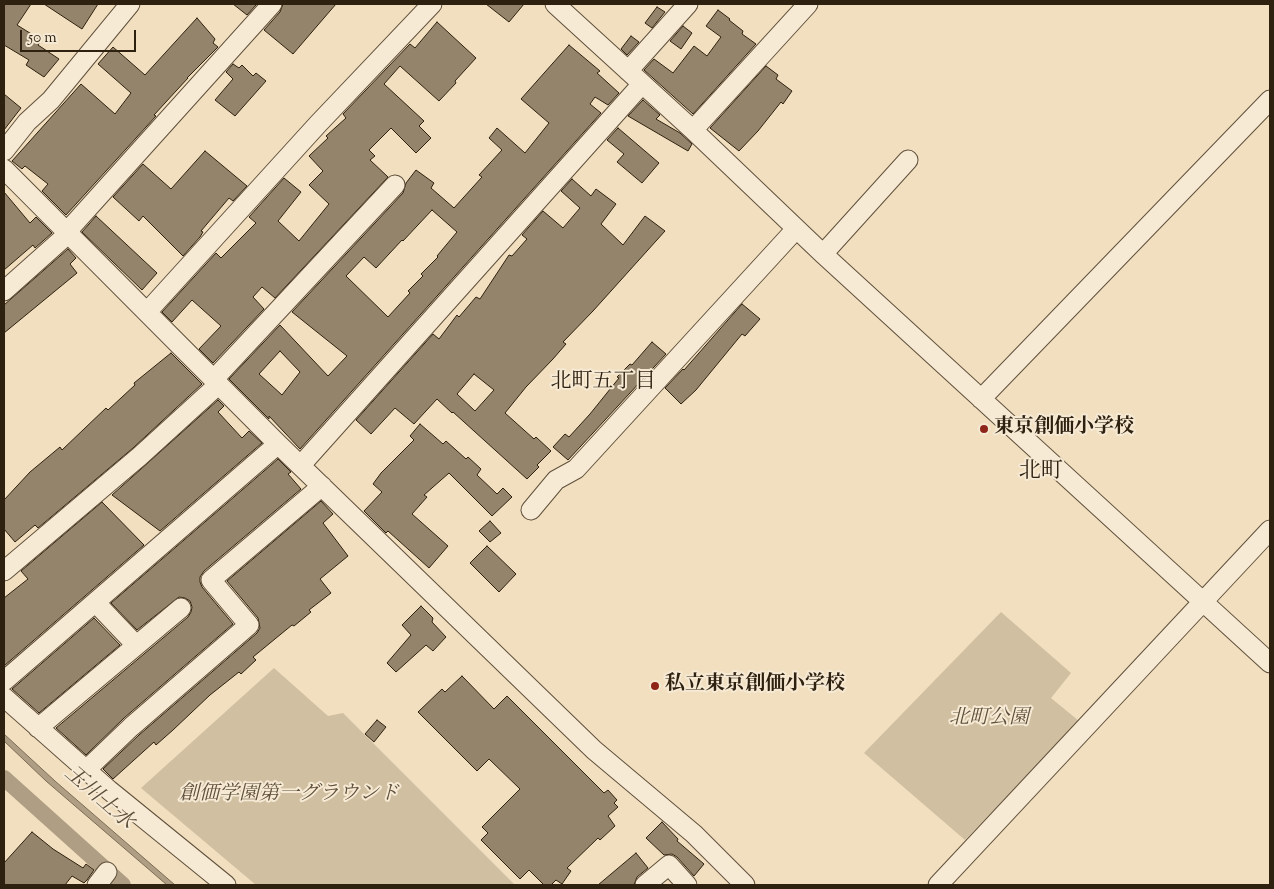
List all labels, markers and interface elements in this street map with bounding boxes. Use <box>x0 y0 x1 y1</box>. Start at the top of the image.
scale bar <box>22 20 139 52</box>
text: 50 m <box>28 28 57 49</box>
district label: 北町五丁目 <box>551 370 655 396</box>
place label: 東京創価小学校 <box>994 417 1134 441</box>
marker: 東京創価小学校 <box>978 423 990 435</box>
district label: 北町 <box>1019 460 1063 486</box>
place label: 私立東京創価小学校 <box>665 674 845 698</box>
marker: 私立東京創価小学校 <box>649 680 661 692</box>
park label: 北町公園 <box>949 708 1029 732</box>
water label: 玉川上水 <box>58 762 138 836</box>
park label: 創価学園第一グラウンド <box>179 784 399 808</box>

